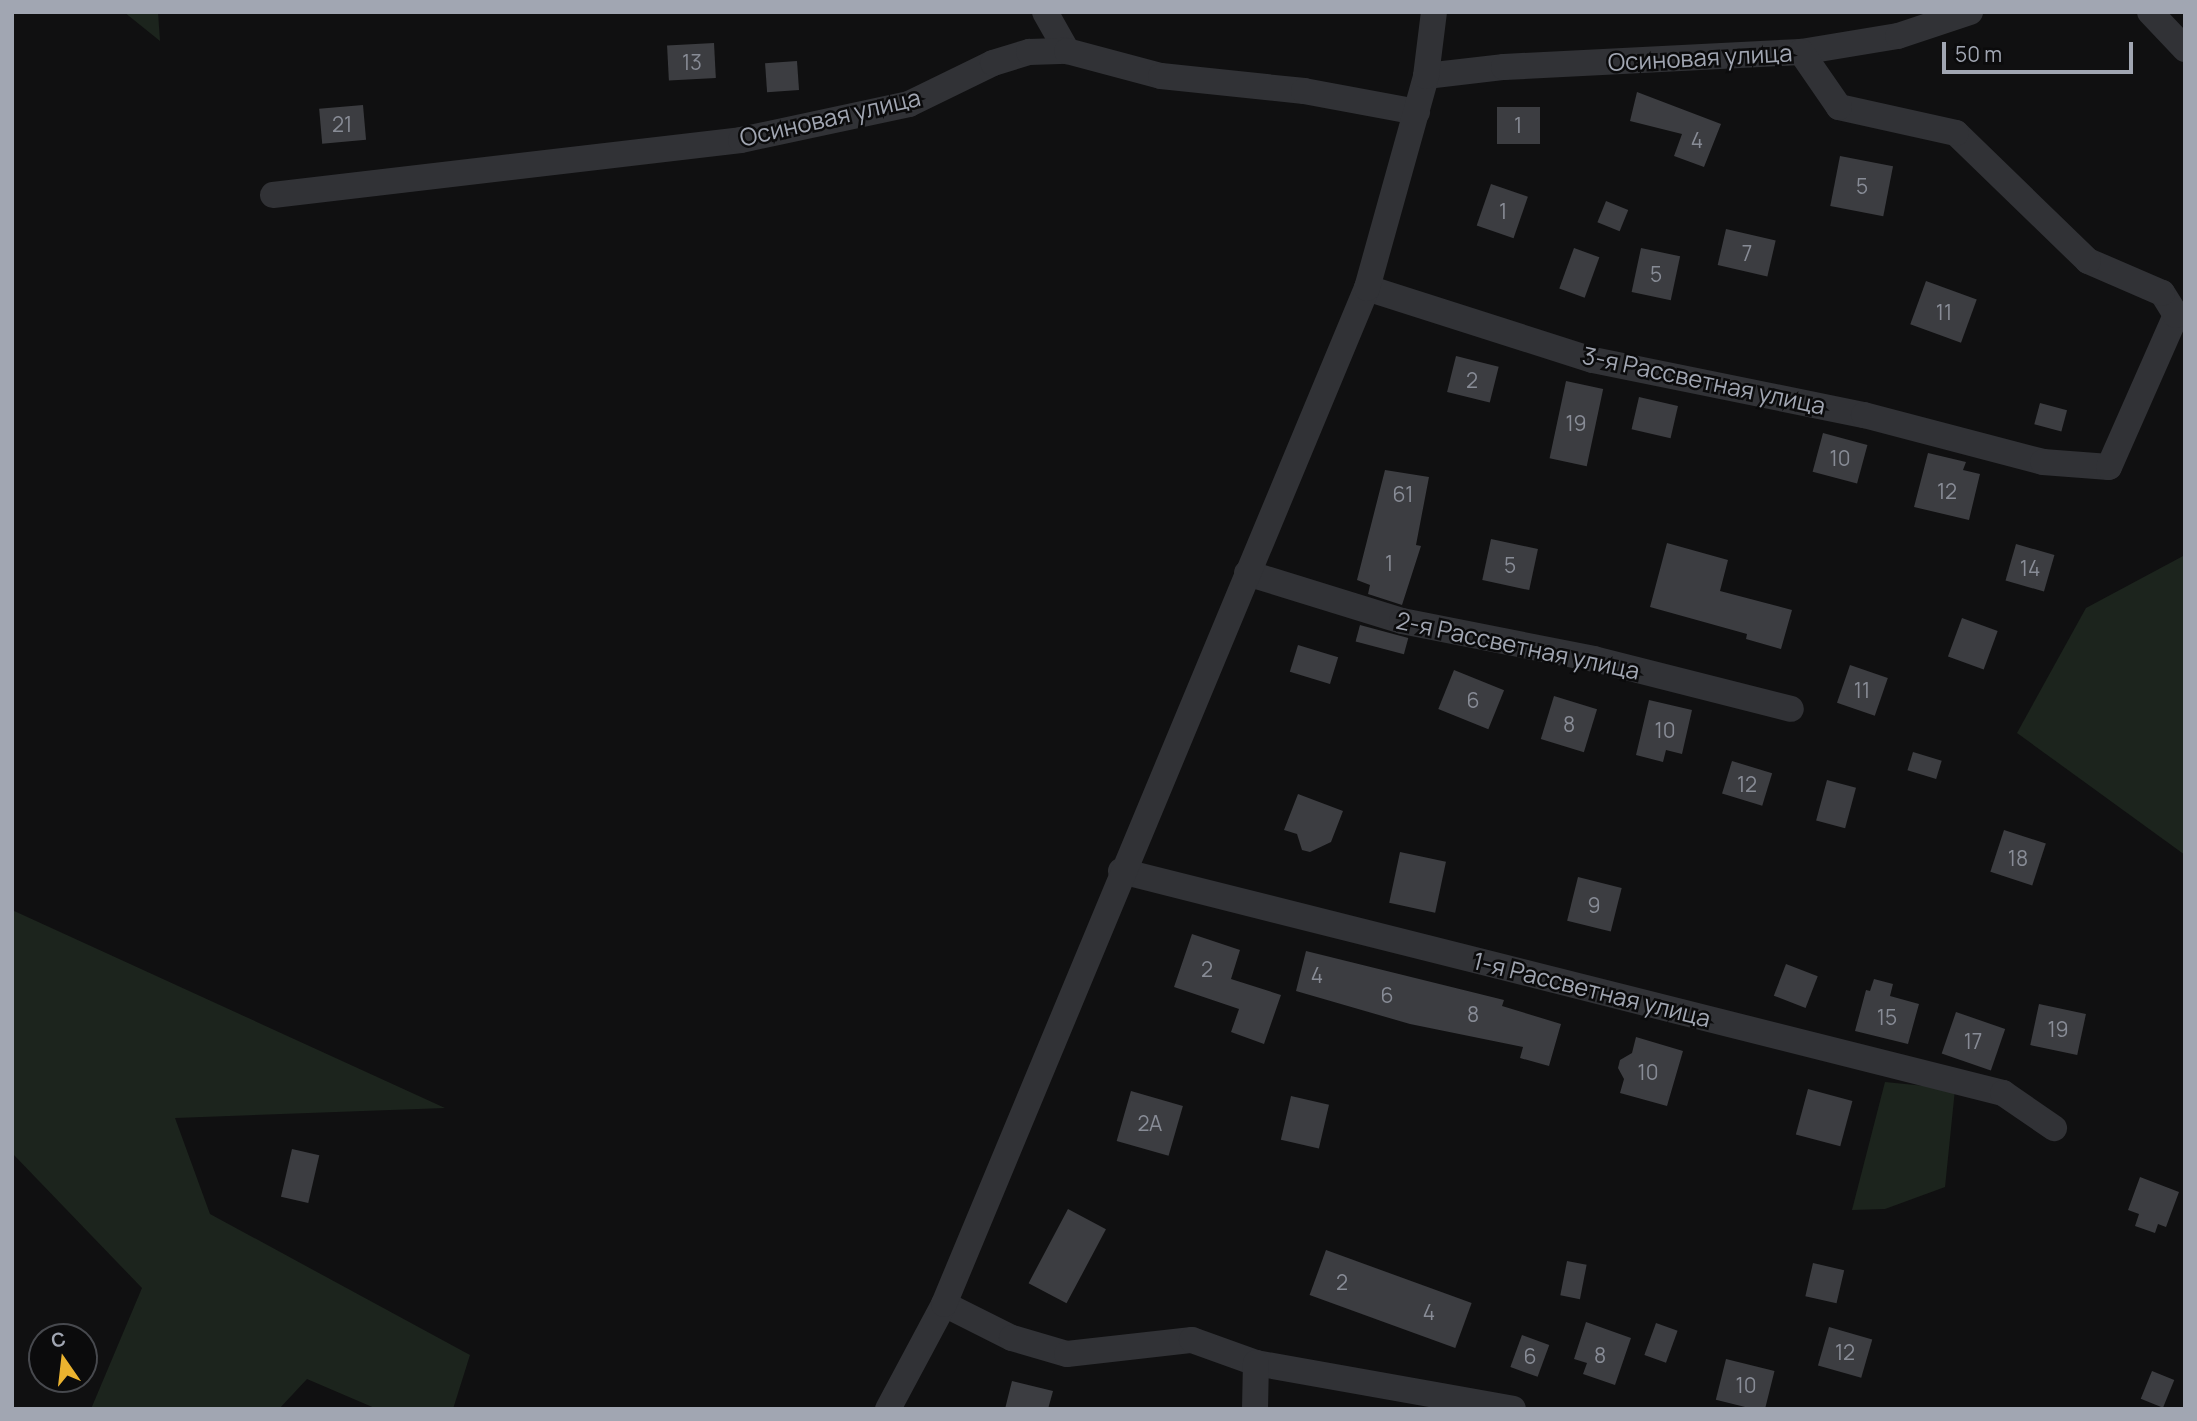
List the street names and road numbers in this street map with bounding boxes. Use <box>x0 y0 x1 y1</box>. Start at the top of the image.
street label: Осиновая улица <box>1607 38 1793 76</box>
street label: Осиновая улица <box>737 82 923 152</box>
street label: 3-я Рассветная улица <box>1580 340 1828 420</box>
street label: 2-я Рассветная улица <box>1394 605 1642 685</box>
street label: 1-я Рассветная улица <box>1470 946 1714 1032</box>

